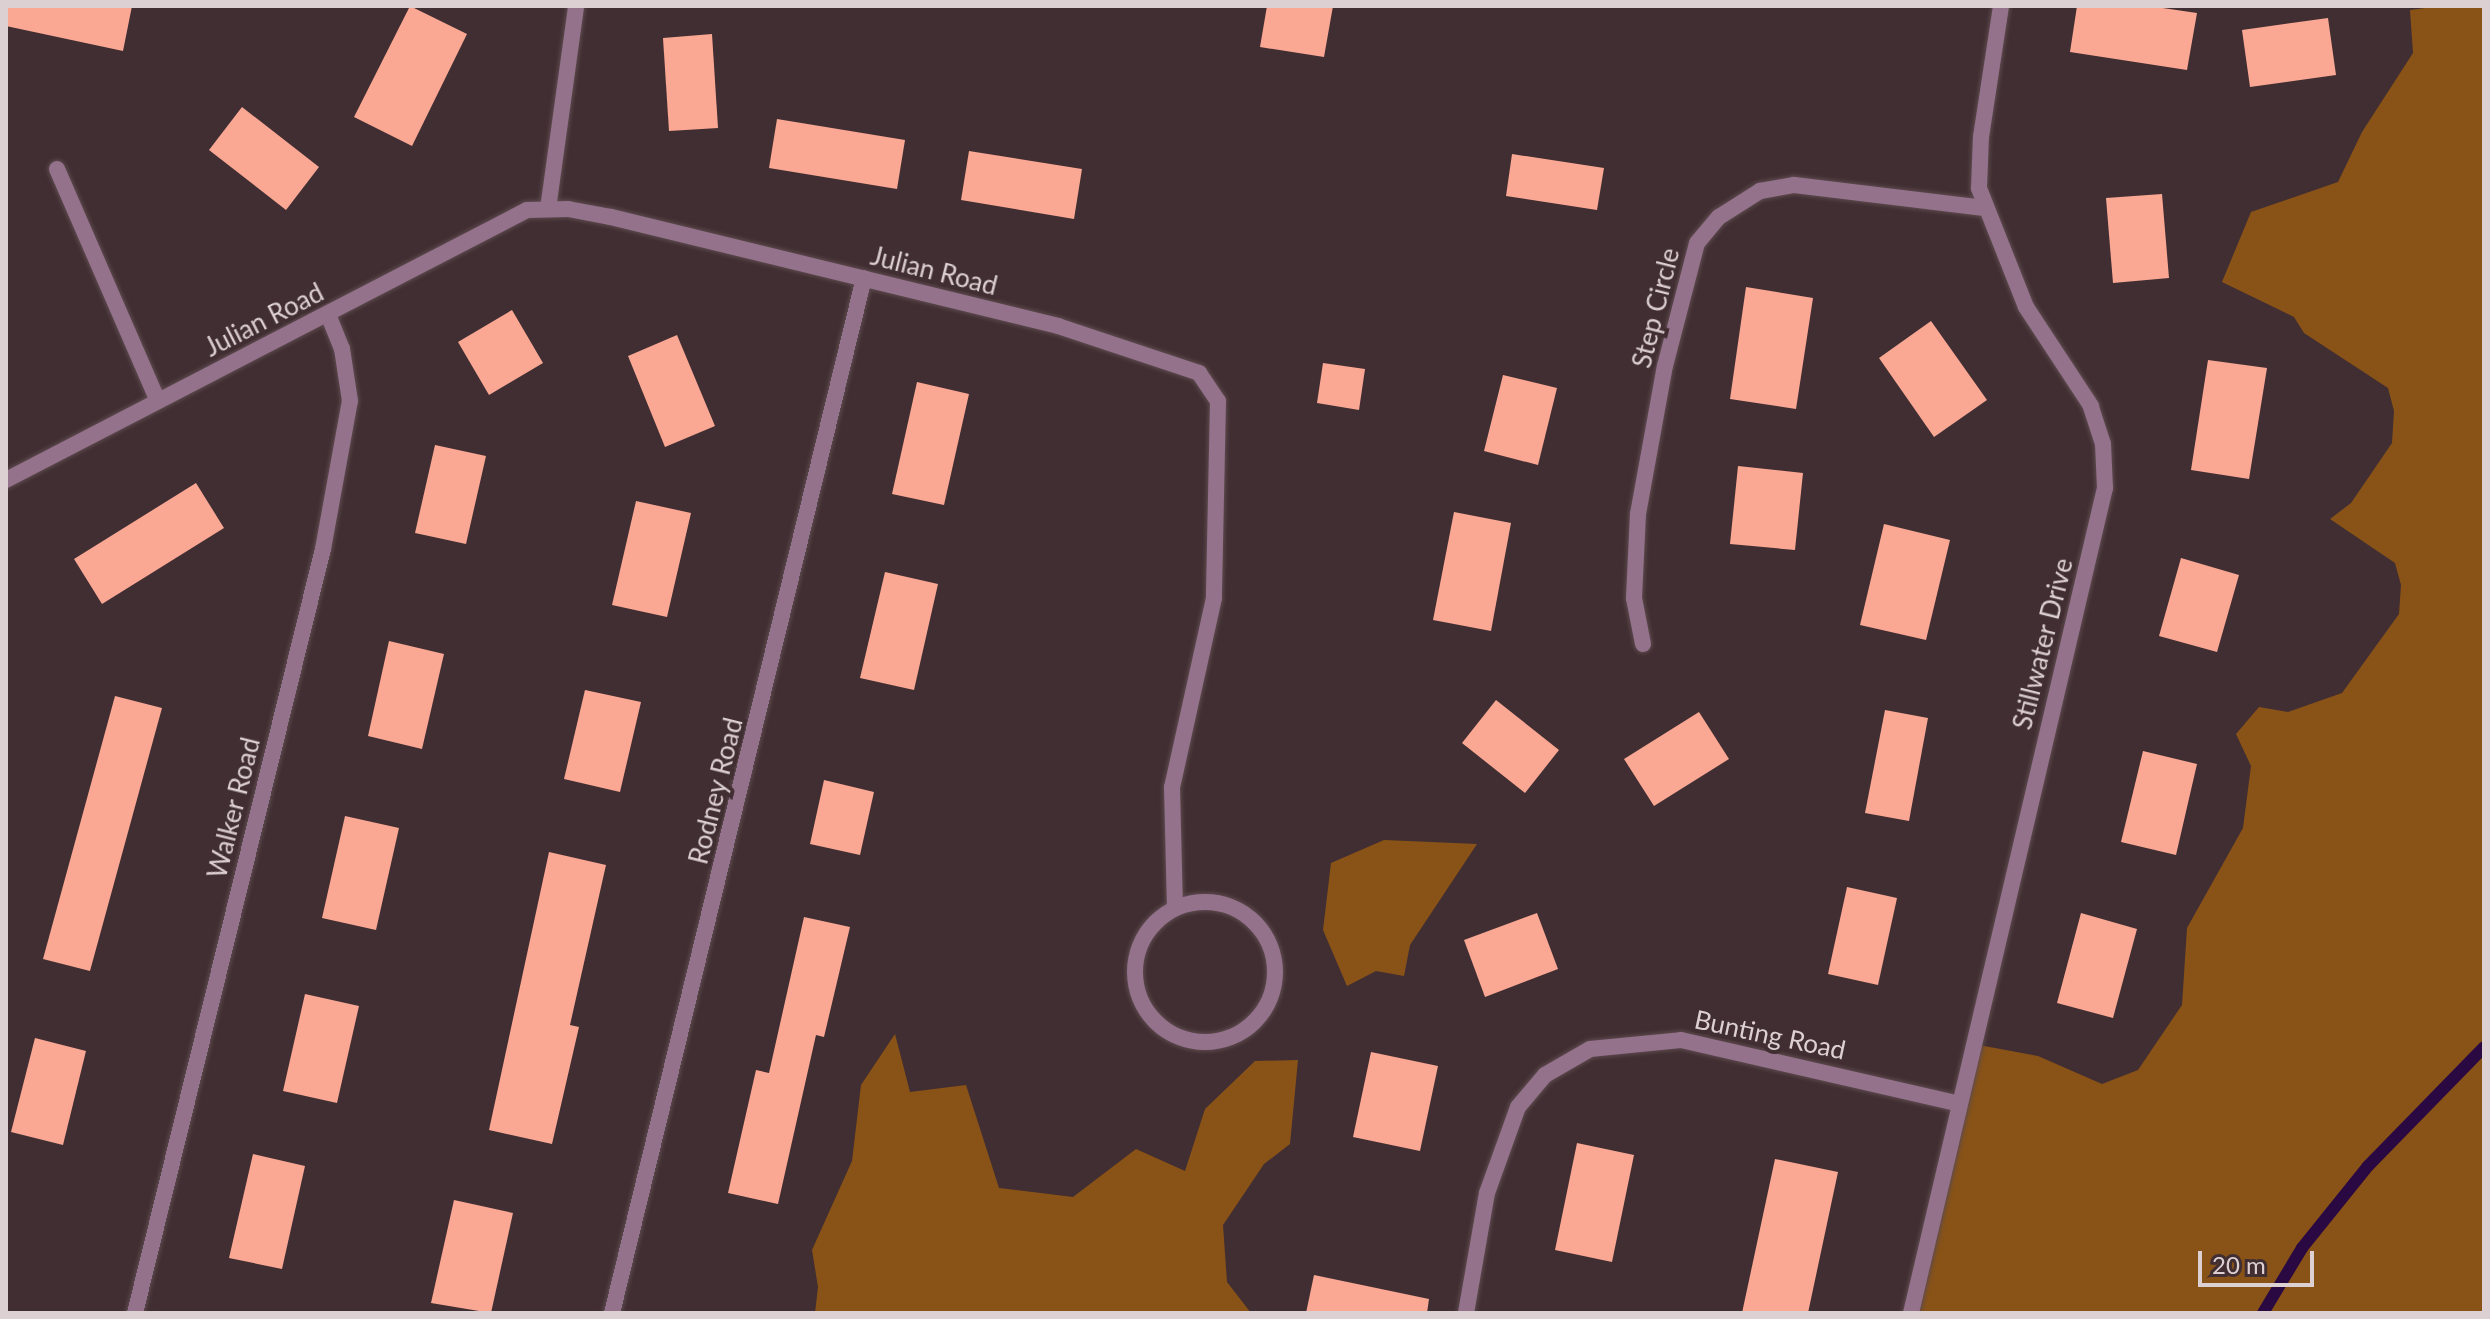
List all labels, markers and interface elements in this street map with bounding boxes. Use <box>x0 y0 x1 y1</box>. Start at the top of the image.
street label: Julian Road <box>868 240 1000 302</box>
street label: Step Circle <box>1626 245 1686 371</box>
street label: Julian Road <box>199 277 329 363</box>
street label: Stillwater Drive <box>2007 555 2079 733</box>
street label: Rodney Road <box>683 714 749 868</box>
street label: Walker Road <box>201 734 267 882</box>
street label: Bunting Road <box>1692 1004 1848 1066</box>
scale bar <box>2202 1235 2318 1285</box>
text: 20 m <box>2212 1250 2266 1279</box>

